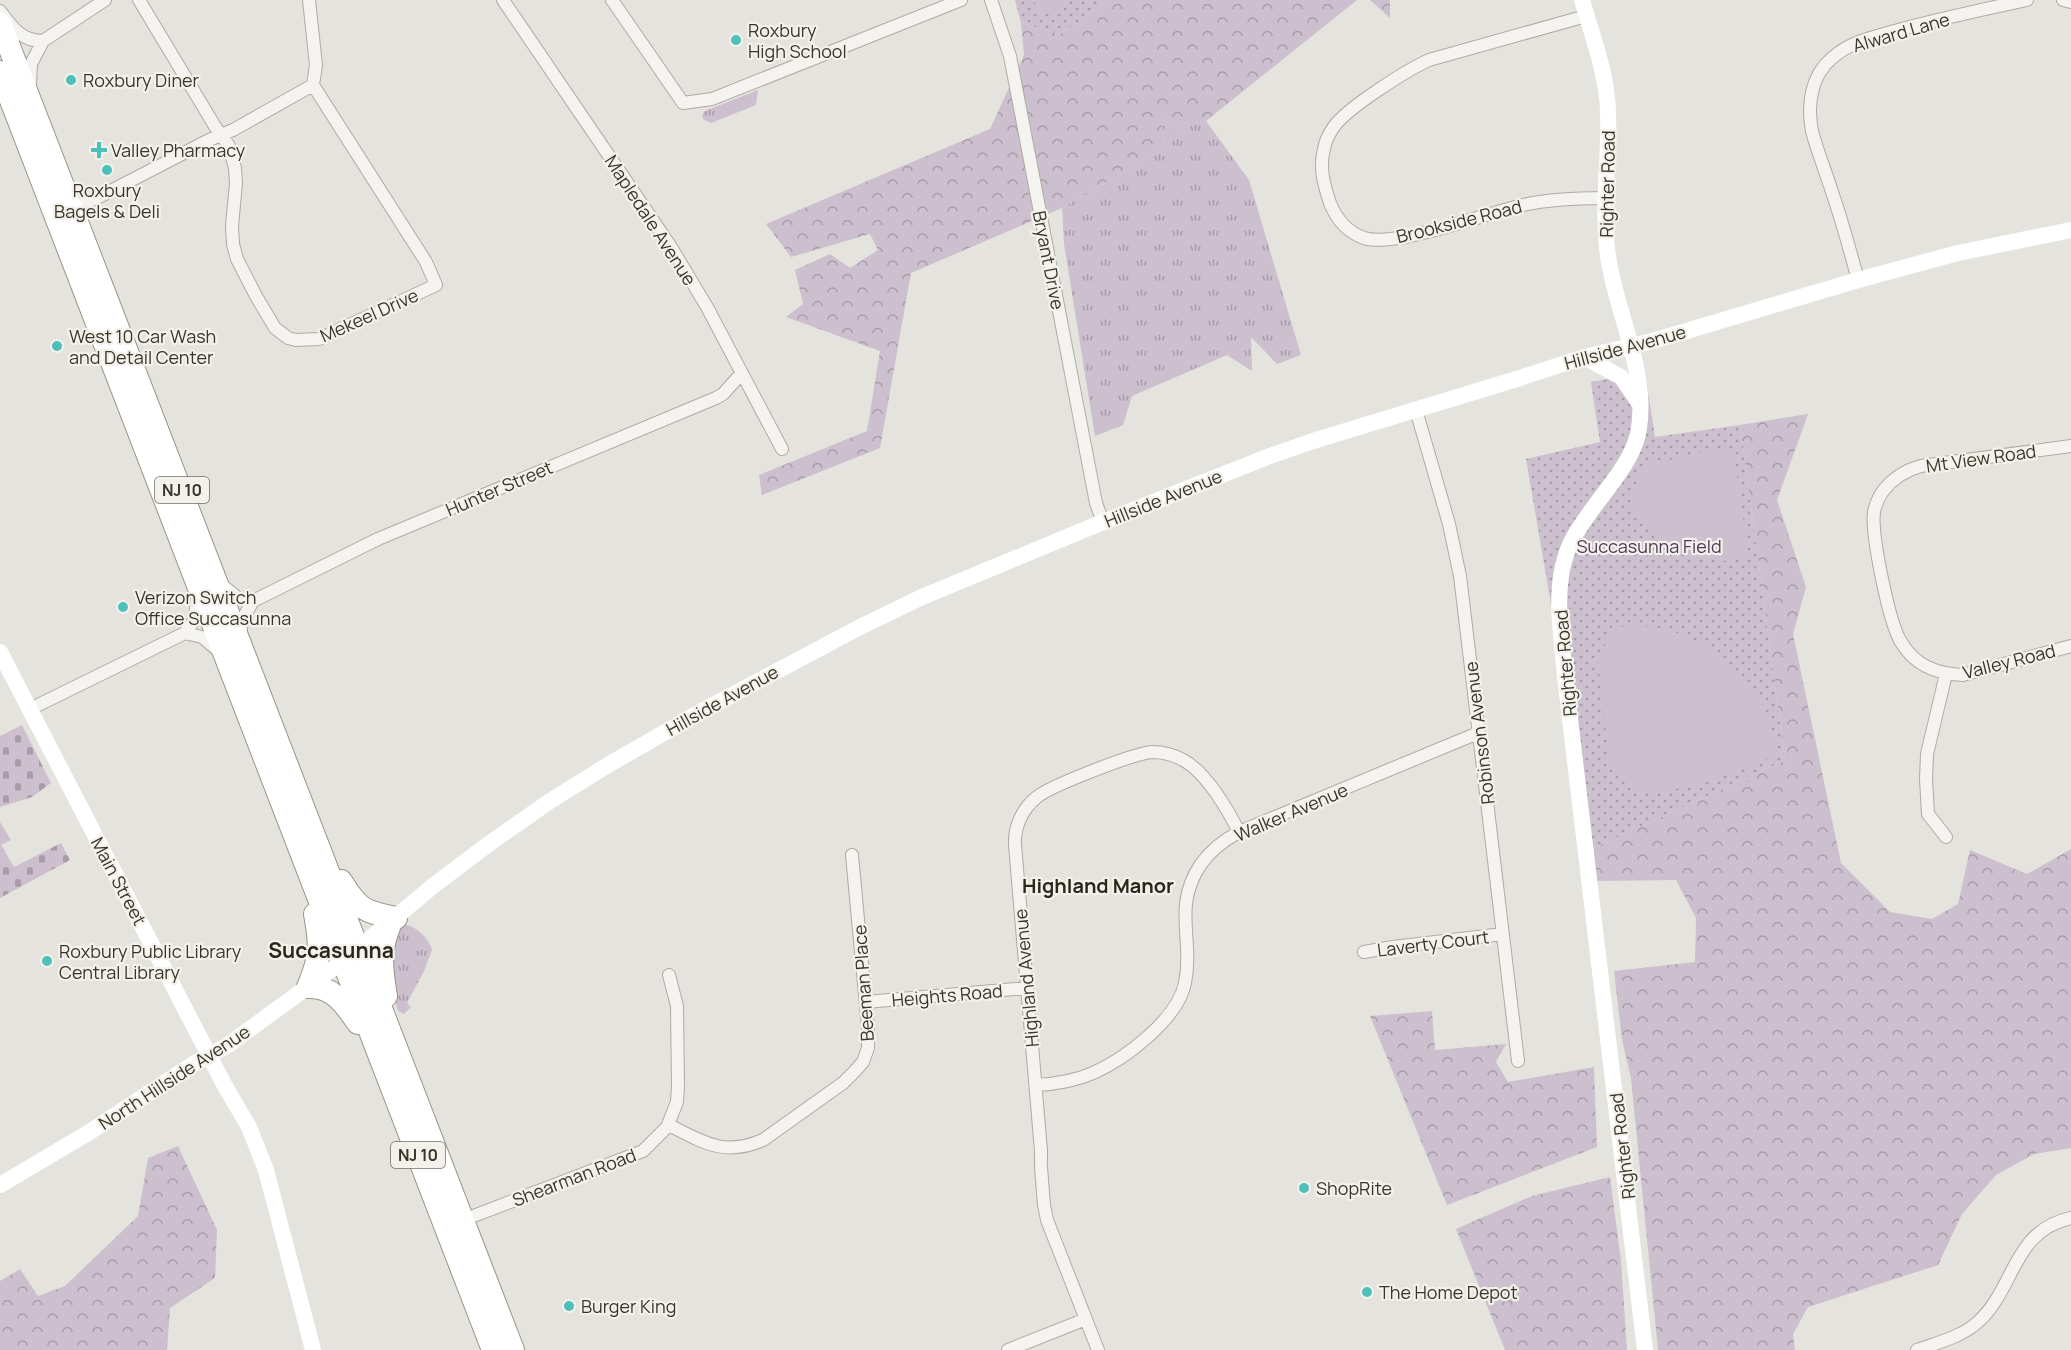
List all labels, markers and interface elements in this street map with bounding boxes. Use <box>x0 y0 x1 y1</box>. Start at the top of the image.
street label: Alward Lane <box>1850 7 1952 57</box>
place label: Roxbury High School <box>748 18 847 63</box>
marker: Roxbury High School <box>729 33 743 47</box>
place label: Roxbury Diner <box>83 68 200 92</box>
marker: Roxbury Diner <box>64 73 78 87</box>
street label: Righter Road <box>1594 130 1620 238</box>
place label: Valley Pharmacy <box>111 138 246 162</box>
marker: Valley Pharmacy <box>92 143 106 157</box>
street label: Mapledale Avenue <box>600 150 702 290</box>
marker: Roxbury Bagels & Deli <box>100 163 114 177</box>
place label: Roxbury Bagels & Deli <box>54 178 160 223</box>
street label: Brookside Road <box>1394 194 1524 248</box>
street label: Bryant Drive <box>1028 209 1070 311</box>
street label: Mekeel Drive <box>316 283 422 347</box>
street label: Hillside Avenue <box>1562 319 1688 375</box>
place label: West 10 Car Wash and Detail Center <box>69 324 216 369</box>
marker: West 10 Car Wash and Detail Center <box>50 339 64 353</box>
street label: Mt View Road <box>1924 438 2038 478</box>
street label: Hunter Street <box>442 455 556 521</box>
street label: Hillside Avenue <box>1101 463 1225 533</box>
road number: NJ 10 <box>155 477 209 503</box>
park label: Succasunna Field <box>1576 534 1722 558</box>
place label: Verizon Switch Office Succasunna <box>135 585 291 630</box>
marker: Verizon Switch Office Succasunna <box>116 600 130 614</box>
street label: Righter Road <box>1548 609 1582 717</box>
street label: Valley Road <box>1960 638 2058 684</box>
street label: Hillside Avenue <box>662 659 782 741</box>
street label: Robinson Avenue <box>1458 660 1500 806</box>
street label: Walker Avenue <box>1231 777 1351 847</box>
street label: Main Street <box>86 833 152 929</box>
district label: Highland Manor <box>1022 872 1174 899</box>
street label: Highland Avenue <box>1008 908 1044 1048</box>
street label: Beeman Place <box>847 924 879 1042</box>
street label: Laverty Court <box>1376 924 1490 962</box>
district label: Succasunna <box>268 936 394 964</box>
place label: Roxbury Public Library Central Library <box>59 939 242 984</box>
marker: Roxbury Public Library Central Library <box>40 954 54 968</box>
street label: Heights Road <box>891 978 1003 1012</box>
street label: North Hillside Avenue <box>94 1019 254 1135</box>
street label: Righter Road <box>1604 1091 1640 1201</box>
road number: NJ 10 <box>391 1142 445 1168</box>
street label: Shearman Road <box>509 1142 639 1212</box>
place label: ShopRite <box>1316 1176 1392 1200</box>
marker: ShopRite <box>1297 1181 1311 1195</box>
place label: The Home Depot <box>1379 1280 1518 1304</box>
marker: The Home Depot <box>1360 1285 1374 1299</box>
place label: Burger King <box>581 1294 676 1318</box>
marker: Burger King <box>562 1299 576 1313</box>

